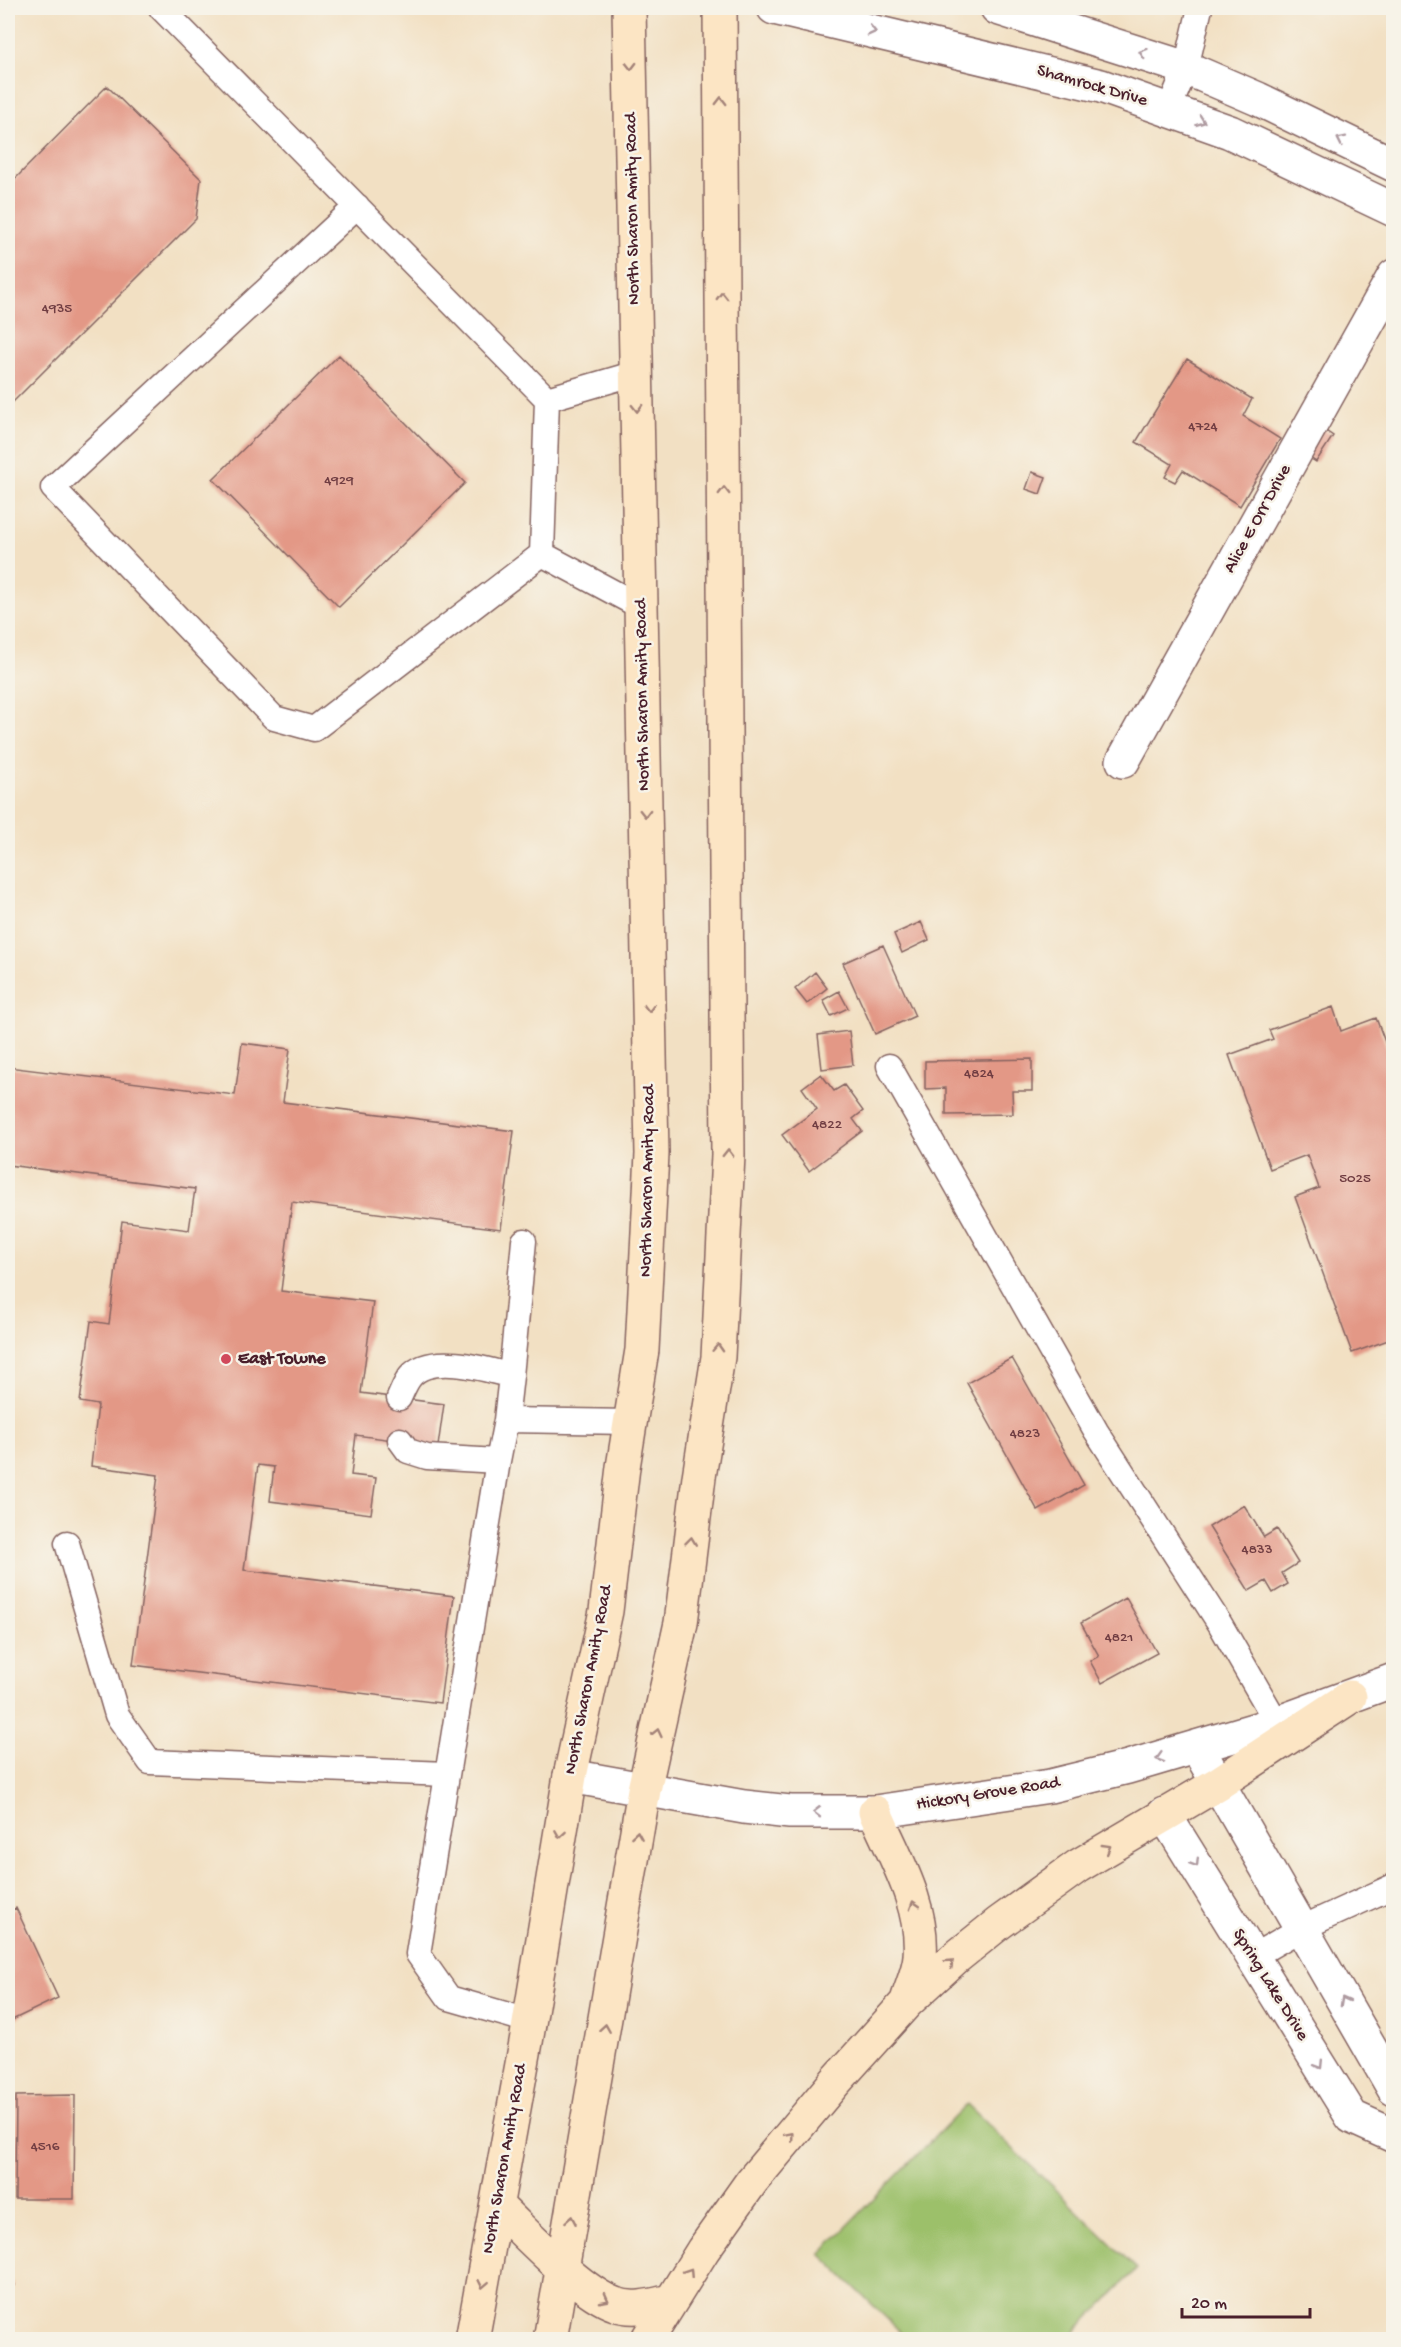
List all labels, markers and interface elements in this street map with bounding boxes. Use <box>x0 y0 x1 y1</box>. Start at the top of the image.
one-way arrow <box>866 23 876 36</box>
one-way arrow <box>1138 48 1149 60</box>
street label: Shamrock Drive <box>1034 60 1150 112</box>
one-way arrow <box>624 61 637 70</box>
one-way arrow <box>715 97 727 106</box>
street label: North Sharon Amity Road <box>621 111 645 305</box>
one-way arrow <box>1195 114 1206 127</box>
one-way arrow <box>1336 135 1347 147</box>
one-way arrow <box>716 292 728 301</box>
house number: 4935 <box>42 300 72 318</box>
one-way arrow <box>631 403 643 412</box>
house number: 4724 <box>1188 418 1218 436</box>
street label: Alice E Orr Drive <box>1220 461 1297 577</box>
house number: 4929 <box>324 472 354 490</box>
one-way arrow <box>718 487 730 496</box>
street label: North Sharon Amity Road <box>631 597 655 791</box>
one-way arrow <box>639 808 651 817</box>
one-way arrow <box>643 1003 655 1012</box>
house number: 4824 <box>964 1065 994 1083</box>
street label: North Sharon Amity Road <box>636 1083 660 1277</box>
house number: 4822 <box>812 1116 842 1134</box>
one-way arrow <box>722 1149 734 1158</box>
house number: 5025 <box>1339 1170 1371 1188</box>
one-way arrow <box>712 1344 725 1353</box>
place label: East Towne <box>238 1349 326 1370</box>
marker: East Towne <box>219 1352 233 1366</box>
house number: 4823 <box>1010 1425 1040 1443</box>
one-way arrow <box>684 1537 697 1546</box>
house number: 4833 <box>1242 1541 1273 1559</box>
street label: North Sharon Amity Road <box>560 1582 618 1776</box>
house number: 4821 <box>1105 1629 1133 1647</box>
one-way arrow <box>650 1728 663 1738</box>
one-way arrow <box>1155 1751 1166 1763</box>
street label: Hickory Grove Road <box>915 1772 1063 1816</box>
one-way arrow <box>812 1806 821 1818</box>
one-way arrow <box>554 1829 567 1839</box>
one-way arrow <box>630 1831 642 1840</box>
one-way arrow <box>1101 1843 1111 1855</box>
one-way arrow <box>1187 1857 1199 1867</box>
one-way arrow <box>909 1900 921 1911</box>
street label: Spring Lake Drive <box>1227 1925 1313 2045</box>
one-way arrow <box>943 1959 954 1970</box>
one-way arrow <box>1340 1997 1351 2008</box>
one-way arrow <box>598 2023 611 2033</box>
one-way arrow <box>1312 2059 1324 2069</box>
street label: North Sharon Amity Road <box>478 2061 532 2256</box>
one-way arrow <box>782 2132 793 2143</box>
house number: 4516 <box>31 2138 60 2156</box>
one-way arrow <box>564 2215 577 2225</box>
one-way arrow <box>682 2268 693 2279</box>
one-way arrow <box>477 2279 490 2289</box>
scale bar <box>1182 2281 1310 2319</box>
one-way arrow <box>598 2292 609 2303</box>
text: 20 m <box>1191 2294 1227 2315</box>

